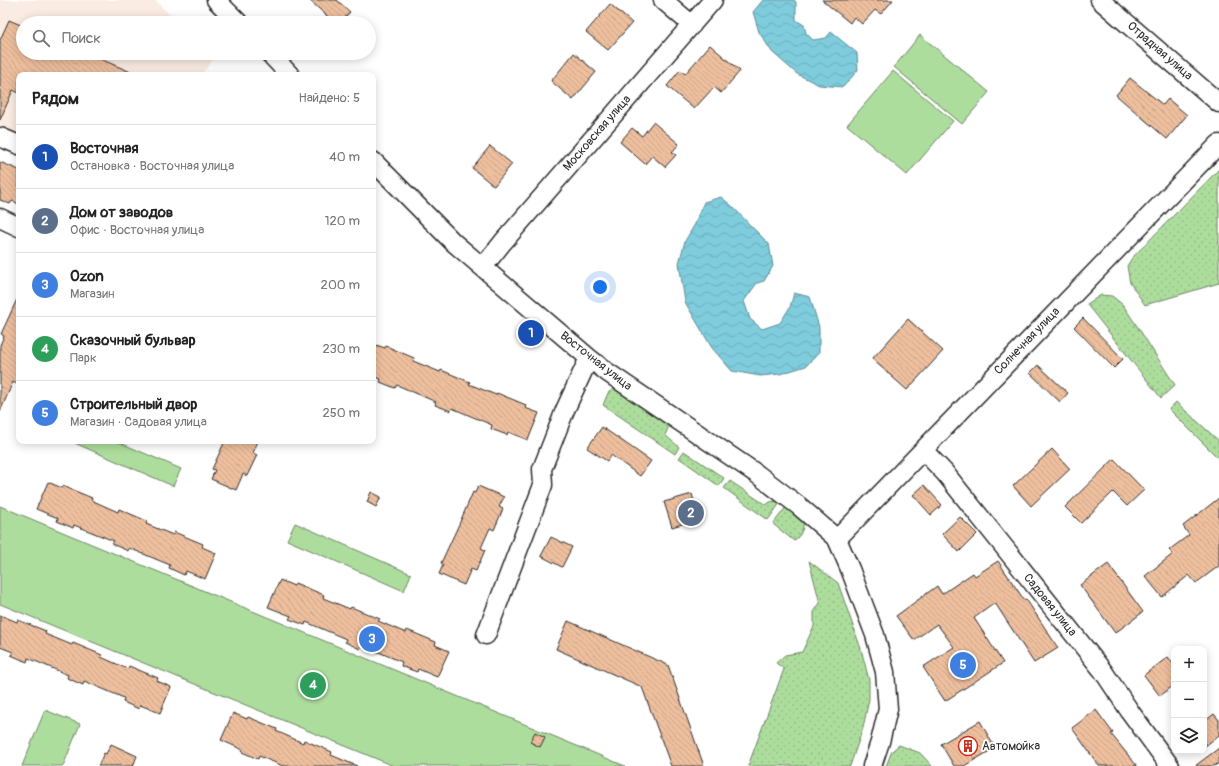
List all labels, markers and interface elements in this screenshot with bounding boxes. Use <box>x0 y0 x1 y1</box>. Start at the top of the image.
search box <box>16 16 376 60</box>
street label: Отрадная улица <box>1124 19 1196 84</box>
icon: search <box>30 27 52 49</box>
text: Поиск <box>62 29 101 48</box>
text: Рядом <box>32 88 79 109</box>
text: Найдено: 5 <box>298 90 360 106</box>
street label: Московская улица <box>560 92 634 174</box>
text: Восточная <box>70 139 139 158</box>
text: 1 <box>42 149 48 165</box>
text: 40 m <box>329 149 360 165</box>
text: Остановка · Восточная улица <box>70 158 234 174</box>
text: Дом от заводов <box>70 203 173 222</box>
text: 2 <box>41 213 49 229</box>
text: 120 m <box>324 213 360 229</box>
text: Офис · Восточная улица <box>70 222 204 238</box>
text: Ozon <box>70 267 104 286</box>
text: 3 <box>41 277 49 293</box>
text: 200 m <box>321 277 360 293</box>
your location <box>590 277 610 297</box>
text: Магазин <box>70 286 114 302</box>
street label: Солнечная улица <box>991 304 1063 378</box>
pin: 1 <box>518 318 544 348</box>
street label: Восточная улица <box>557 328 635 394</box>
text: Сказочный бульвар <box>70 331 196 350</box>
text: 4 <box>41 341 49 357</box>
text: 230 m <box>323 341 360 357</box>
text: Парк <box>70 350 97 366</box>
text: Строительный двор <box>70 395 197 414</box>
text: 5 <box>41 405 49 421</box>
text: 250 m <box>322 405 360 421</box>
text: Магазин · Садовая улица <box>70 414 207 430</box>
pin: 2 <box>678 498 704 528</box>
street label: Садовая улица <box>1020 571 1080 640</box>
pin: 3 <box>359 624 385 654</box>
map controls <box>1171 646 1207 754</box>
button: + <box>1171 646 1207 682</box>
pin: 5 <box>950 650 976 680</box>
pin: 4 <box>300 670 326 700</box>
button: − <box>1171 682 1207 718</box>
button: layers <box>1171 718 1207 754</box>
building icon: Автомойка <box>957 735 979 757</box>
place label: Автомойка <box>982 739 1040 754</box>

